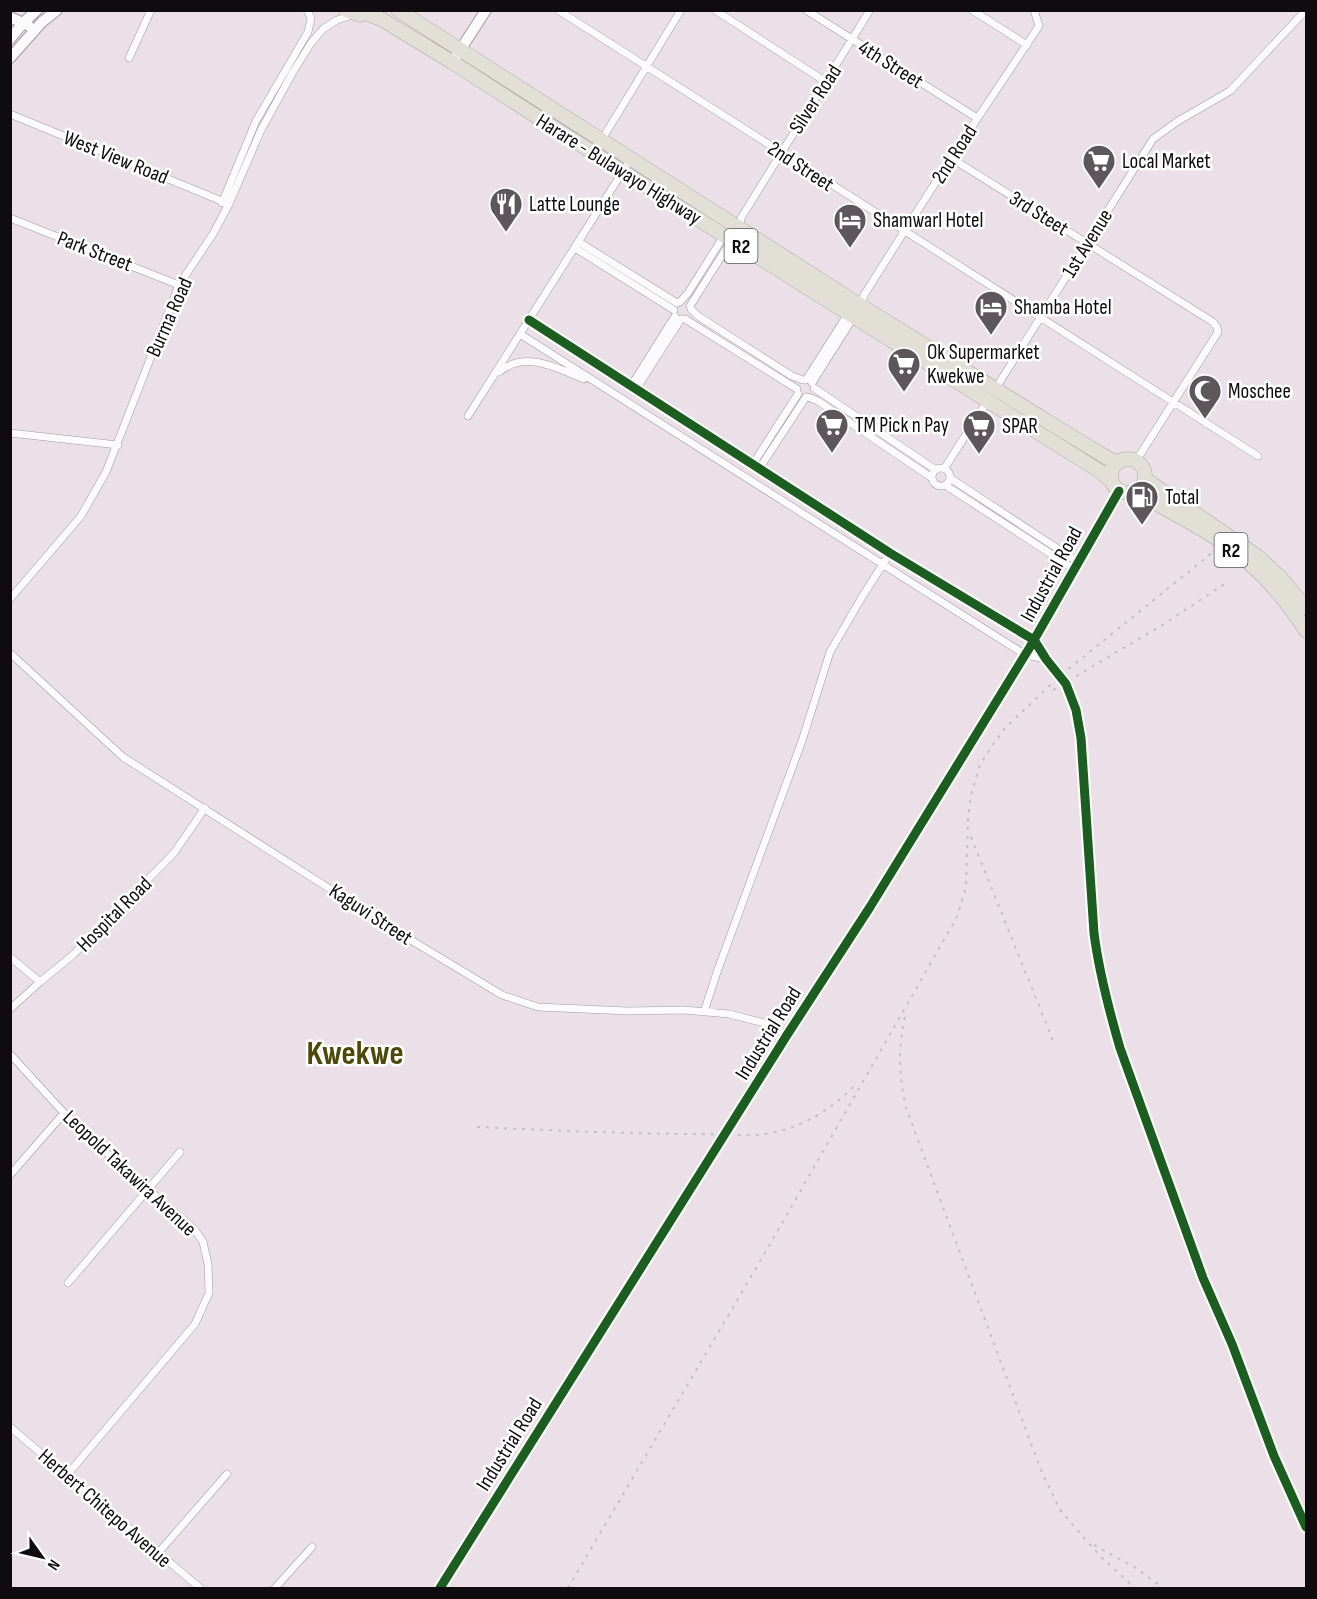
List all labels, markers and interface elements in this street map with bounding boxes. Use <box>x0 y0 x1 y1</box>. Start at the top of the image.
street label: 4th Street <box>854 35 928 94</box>
street label: Silver Road <box>784 60 847 139</box>
street label: Harare - Bulawayo Highway <box>532 108 706 230</box>
street label: 2nd Road <box>926 120 983 188</box>
street label: West View Road <box>60 125 172 190</box>
street label: 2nd Street <box>763 136 839 197</box>
supermarket icon: Local Market <box>1081 143 1117 190</box>
place label: Local Market <box>1122 149 1211 174</box>
restaurant icon: Latte Lounge <box>488 186 524 233</box>
street label: 3rd Steet <box>1005 186 1073 241</box>
place label: Latte Lounge <box>529 192 620 217</box>
hotel icon: Shamwarl Hotel <box>832 202 868 249</box>
street label: 1st Avenue <box>1057 204 1118 282</box>
place label: Shamwarl Hotel <box>873 208 983 233</box>
street label: Park Street <box>54 226 136 277</box>
road number: R2 <box>724 229 758 263</box>
street label: Burma Road <box>141 274 198 361</box>
hotel icon: Shamba Hotel <box>973 289 1009 336</box>
place label: Shamba Hotel <box>1014 295 1112 320</box>
place label: Ok Supermarket Kwekwe <box>927 340 1040 389</box>
supermarket icon: Ok Supermarket Kwekwe <box>886 346 922 393</box>
mosque icon: Moschee <box>1187 373 1223 420</box>
place label: Moschee <box>1228 379 1291 404</box>
supermarket icon: TM Pick n Pay <box>814 407 850 454</box>
supermarket icon: SPAR <box>961 408 997 455</box>
place label: TM Pick n Pay <box>855 413 949 438</box>
place label: SPAR <box>1002 414 1038 439</box>
fuel station icon: Total <box>1124 479 1160 526</box>
place label: Total <box>1165 485 1199 510</box>
street label: Industrial Road <box>1015 522 1088 626</box>
road number: R2 <box>1214 533 1248 567</box>
street label: Hospital Road <box>72 872 157 957</box>
street label: Kaguvi Street <box>324 878 417 951</box>
street label: Industrial Road <box>730 982 807 1084</box>
district label: Kwekwe <box>306 1034 404 1074</box>
street label: Leopold Takawira Avenue <box>58 1105 202 1242</box>
street label: Industrial Road <box>471 1393 548 1495</box>
street label: Herbert Chitepo Avenue <box>33 1444 176 1573</box>
north arrow <box>12 1527 72 1587</box>
text: N <box>43 1556 63 1573</box>

